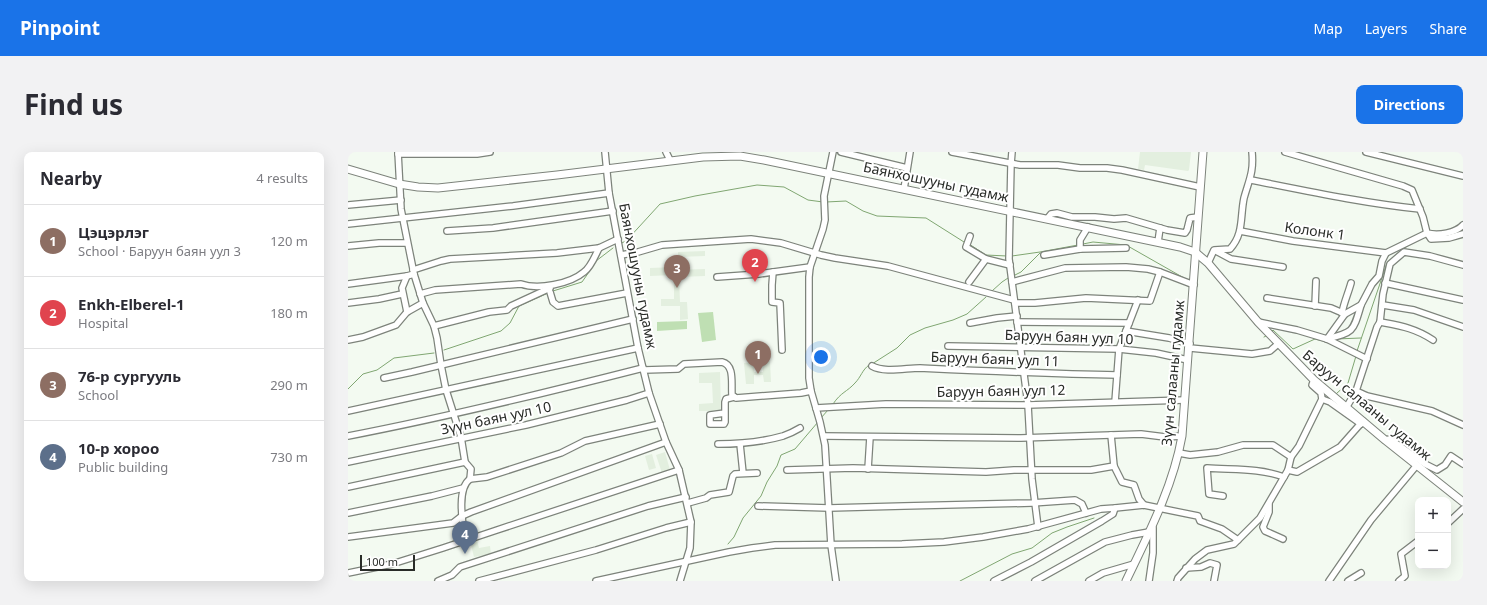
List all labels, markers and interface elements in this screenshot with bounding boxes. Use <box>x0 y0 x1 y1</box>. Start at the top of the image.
text: Pinpoint <box>20 15 100 41</box>
text: Map <box>1314 19 1343 38</box>
text: Layers <box>1365 19 1407 38</box>
text: Share <box>1429 19 1467 38</box>
text: Find us <box>24 85 123 123</box>
button: Directions <box>1356 85 1463 124</box>
street label: Баянхошууны гудамж <box>862 157 1011 206</box>
text: Nearby <box>40 167 102 190</box>
text: 4 results <box>256 169 308 187</box>
street label: Баянхошууны гудамж <box>615 201 662 351</box>
street label: Колонк 1 <box>1284 217 1347 244</box>
text: Цэцэрлэг <box>78 222 149 242</box>
text: 1 <box>49 232 57 250</box>
text: 120 m <box>270 232 308 250</box>
text: School · Баруун баян уул 3 <box>78 242 241 260</box>
pin: 2 <box>742 249 768 282</box>
pin: 3 <box>664 255 690 288</box>
text: Enkh-Elberel-1 <box>78 294 185 314</box>
street label: Зүүн салааны гудамж <box>1157 299 1188 447</box>
text: 2 <box>49 304 57 322</box>
text: 180 m <box>270 304 308 322</box>
text: Hospital <box>78 314 128 332</box>
street label: Баруун баян уул 10 <box>1004 325 1134 348</box>
pin: 1 <box>745 341 771 374</box>
street label: Баруун салааны гудамж <box>1299 345 1436 464</box>
your location <box>811 347 831 367</box>
street label: Баруун баян уул 11 <box>930 347 1060 370</box>
text: 76-р сургууль <box>78 366 181 386</box>
text: 3 <box>49 376 57 394</box>
text: 290 m <box>270 376 308 394</box>
street label: Баруун баян уул 12 <box>936 380 1066 401</box>
text: School <box>78 386 119 404</box>
street label: Зүүн баян уул 10 <box>439 397 553 438</box>
text: 10-р хороо <box>78 438 159 458</box>
text: 4 <box>49 448 57 466</box>
text: 730 m <box>270 448 308 466</box>
text: Public building <box>78 458 168 476</box>
map controls <box>1415 497 1451 569</box>
button: + <box>1415 497 1451 533</box>
pin: 4 <box>452 521 478 554</box>
button: − <box>1415 533 1451 569</box>
scale bar <box>360 553 415 572</box>
text: 100 m <box>366 554 398 569</box>

